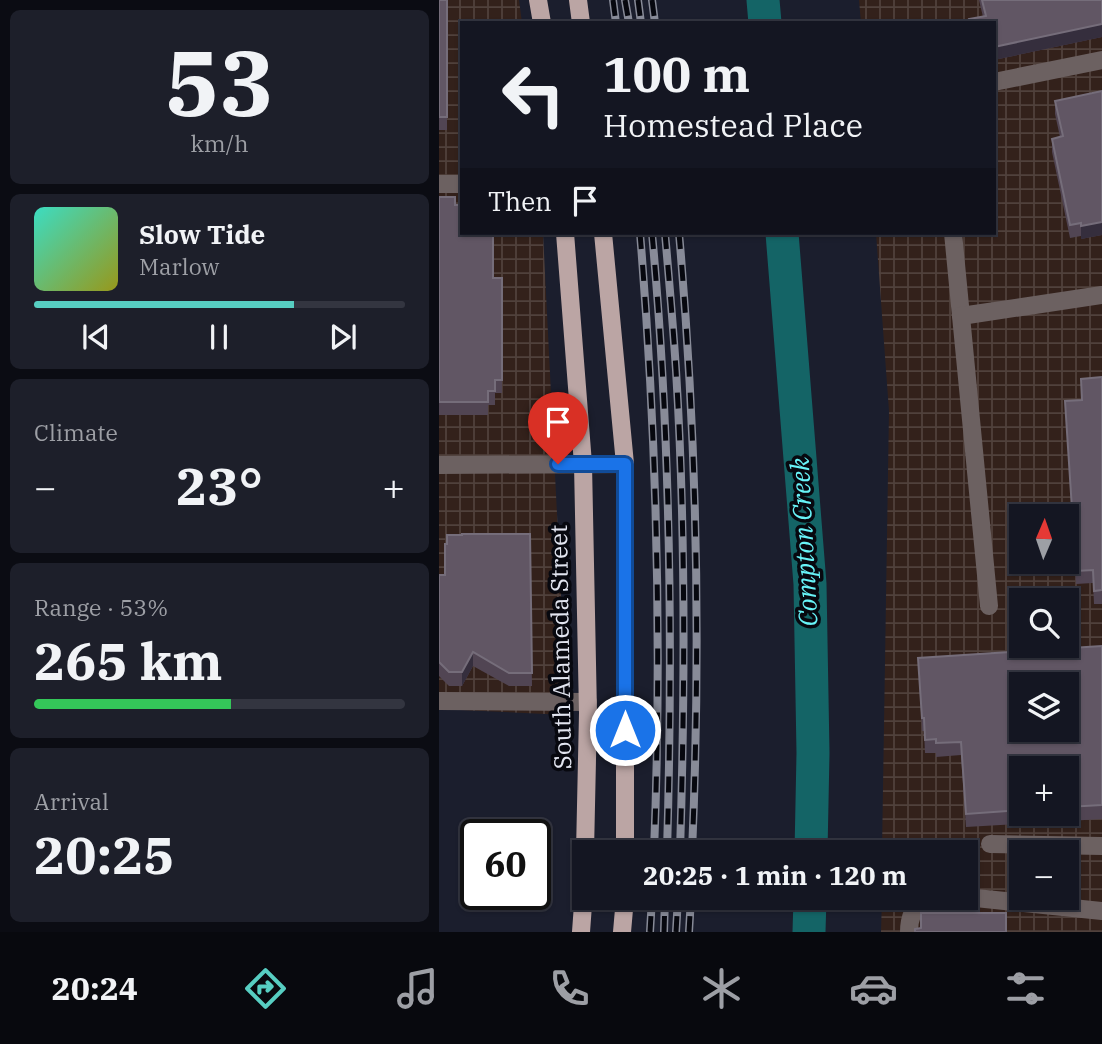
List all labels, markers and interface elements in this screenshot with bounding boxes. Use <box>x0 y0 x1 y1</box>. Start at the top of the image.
text: 53 <box>165 23 274 141</box>
text: 100 m <box>603 42 750 105</box>
icon: left <box>488 49 579 140</box>
text: Homestead Place <box>603 104 863 146</box>
text: km/h <box>190 128 249 158</box>
icon: arrive <box>566 182 604 220</box>
text: Then <box>488 184 552 218</box>
text: Slow Tide <box>139 217 265 251</box>
text: Marlow <box>139 251 219 281</box>
icon: previous <box>77 318 115 356</box>
icon: pause <box>200 318 238 356</box>
icon: next <box>324 318 362 356</box>
pin <box>528 392 588 464</box>
icon: arrive <box>539 403 577 441</box>
text: Climate <box>34 417 118 447</box>
text: 23° <box>176 452 263 519</box>
water label: Compton Creek <box>782 456 824 627</box>
text: − <box>34 462 57 511</box>
text: + <box>382 462 405 511</box>
north arrow <box>1009 504 1079 574</box>
map controls <box>1009 504 1079 910</box>
street label: South Alameda Street <box>542 524 578 770</box>
button: search <box>1009 588 1079 658</box>
text: Range · 53% <box>34 592 168 622</box>
text: 265 km <box>34 627 223 694</box>
button: layers <box>1009 672 1079 742</box>
position arrow <box>588 693 662 767</box>
button: + <box>1009 756 1079 826</box>
text: Arrival <box>34 786 109 816</box>
speed limit sign: 60 <box>460 819 551 910</box>
text: 20:25 <box>34 821 175 888</box>
button: − <box>1009 840 1079 910</box>
text: 20:25 · 1 min · 120 m <box>643 858 907 892</box>
icon: directions <box>241 964 290 1013</box>
icon: music <box>393 964 442 1013</box>
icon: phone <box>545 964 594 1013</box>
icon: climate <box>697 964 746 1013</box>
icon: car <box>849 964 898 1013</box>
icon: filters <box>1001 964 1050 1013</box>
text: 20:24 <box>52 967 138 1009</box>

